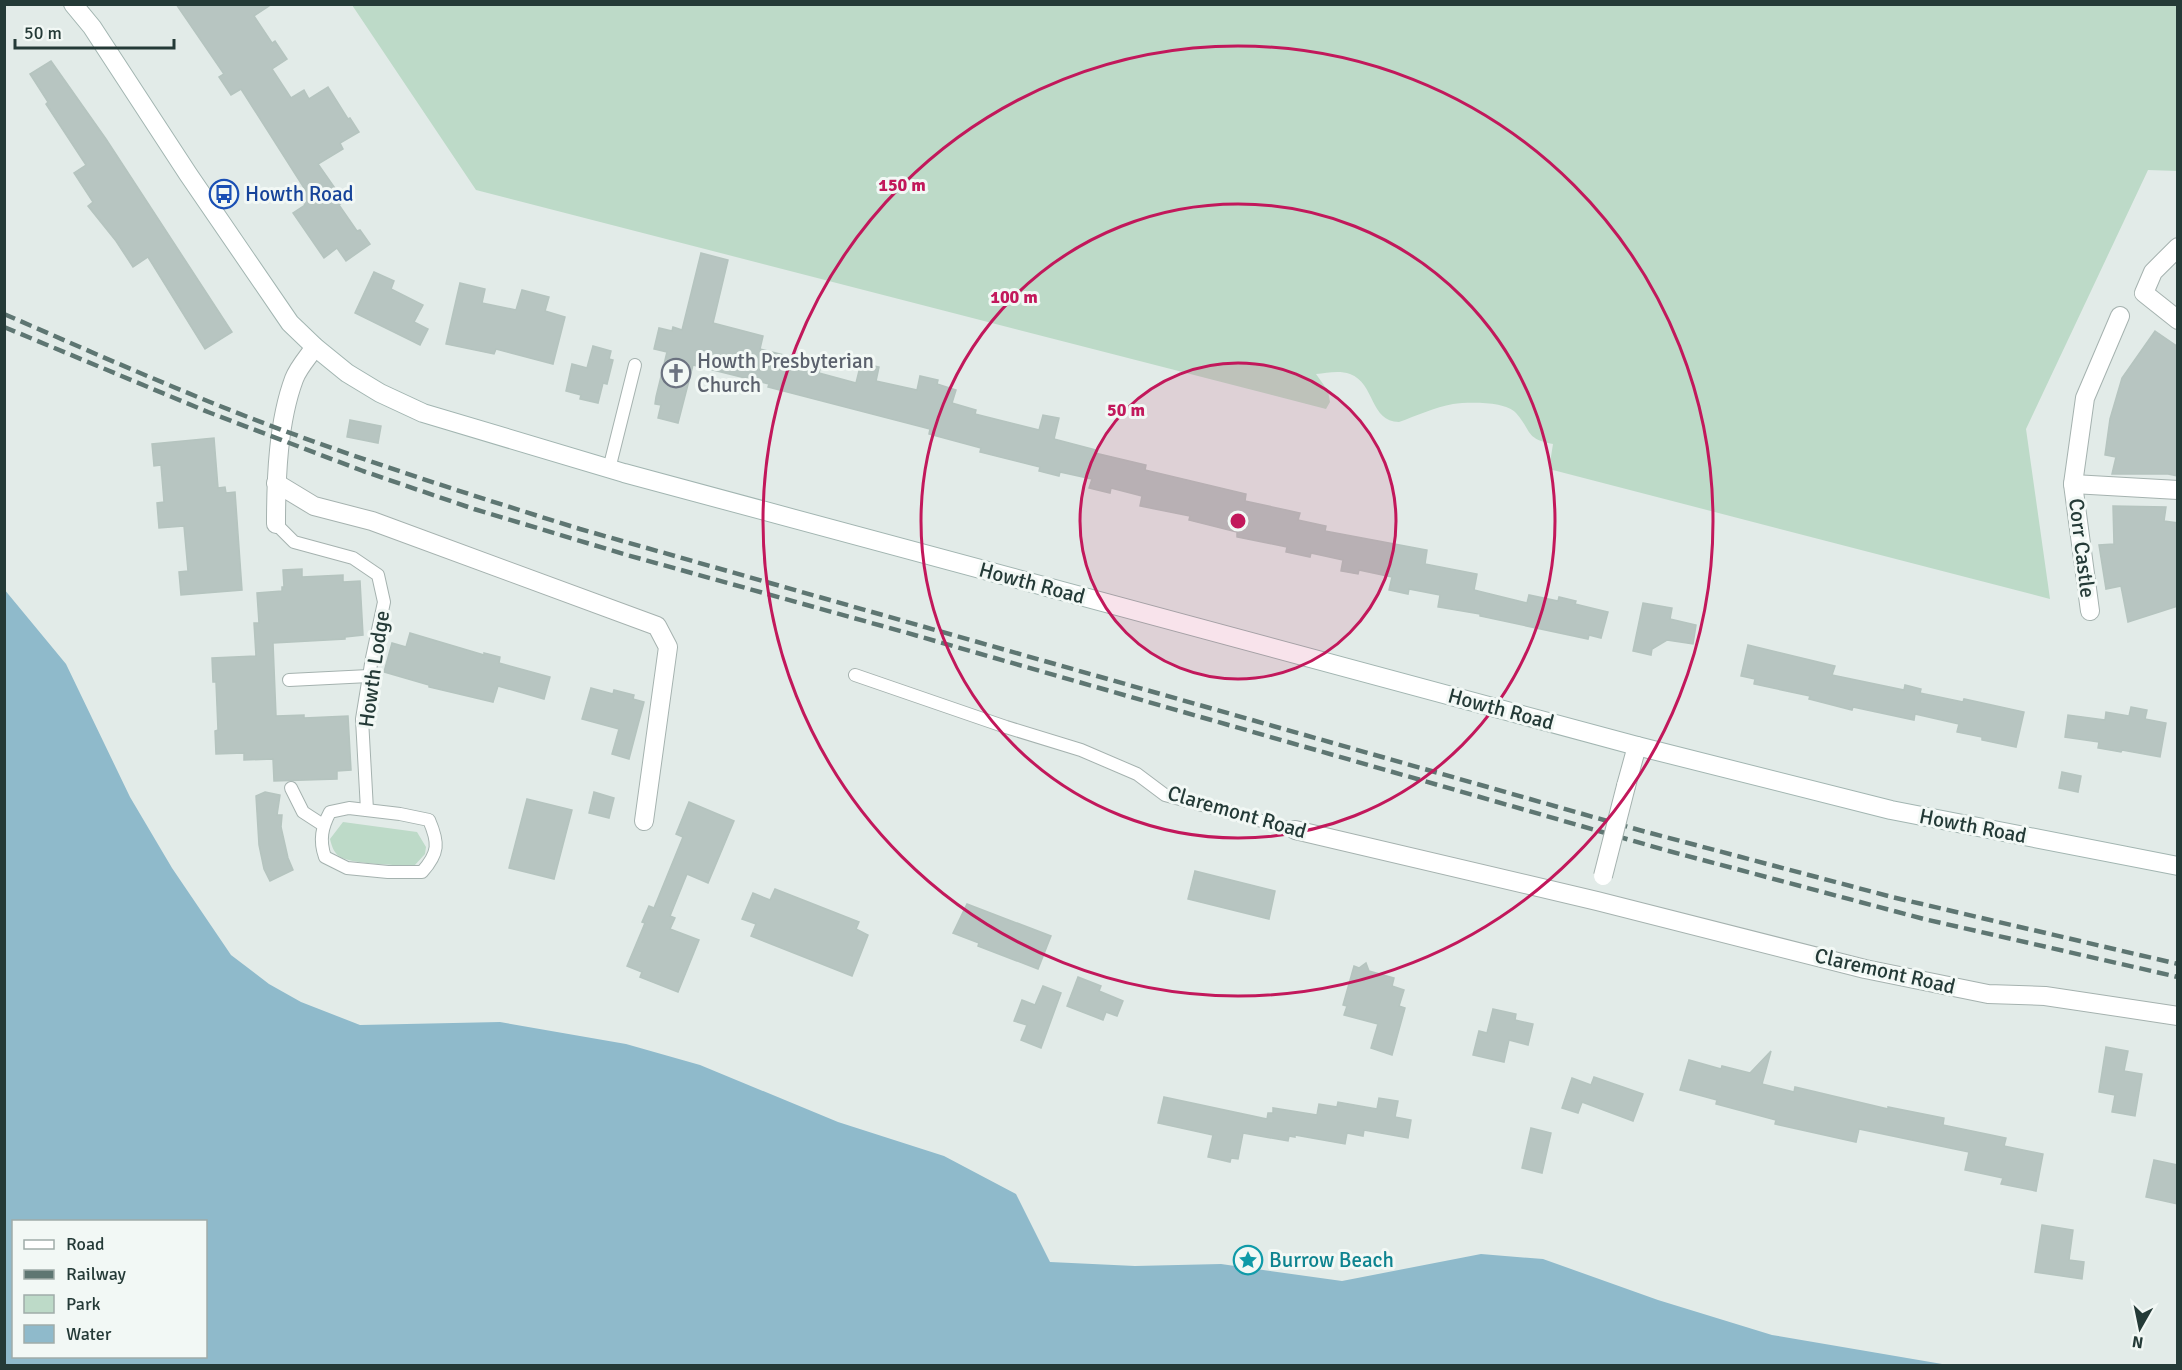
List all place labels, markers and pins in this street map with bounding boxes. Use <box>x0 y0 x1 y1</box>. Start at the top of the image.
bus stop icon: Howth Road <box>208 178 240 210</box>
place label: Howth Road <box>245 181 354 207</box>
place label: Howth Presbyterian Church <box>697 348 874 398</box>
church icon: Howth Presbyterian Church <box>660 357 692 389</box>
centre of rings <box>1228 511 1248 531</box>
place icon: Burrow Beach <box>1232 1244 1264 1276</box>
place label: Burrow Beach <box>1269 1247 1394 1273</box>

